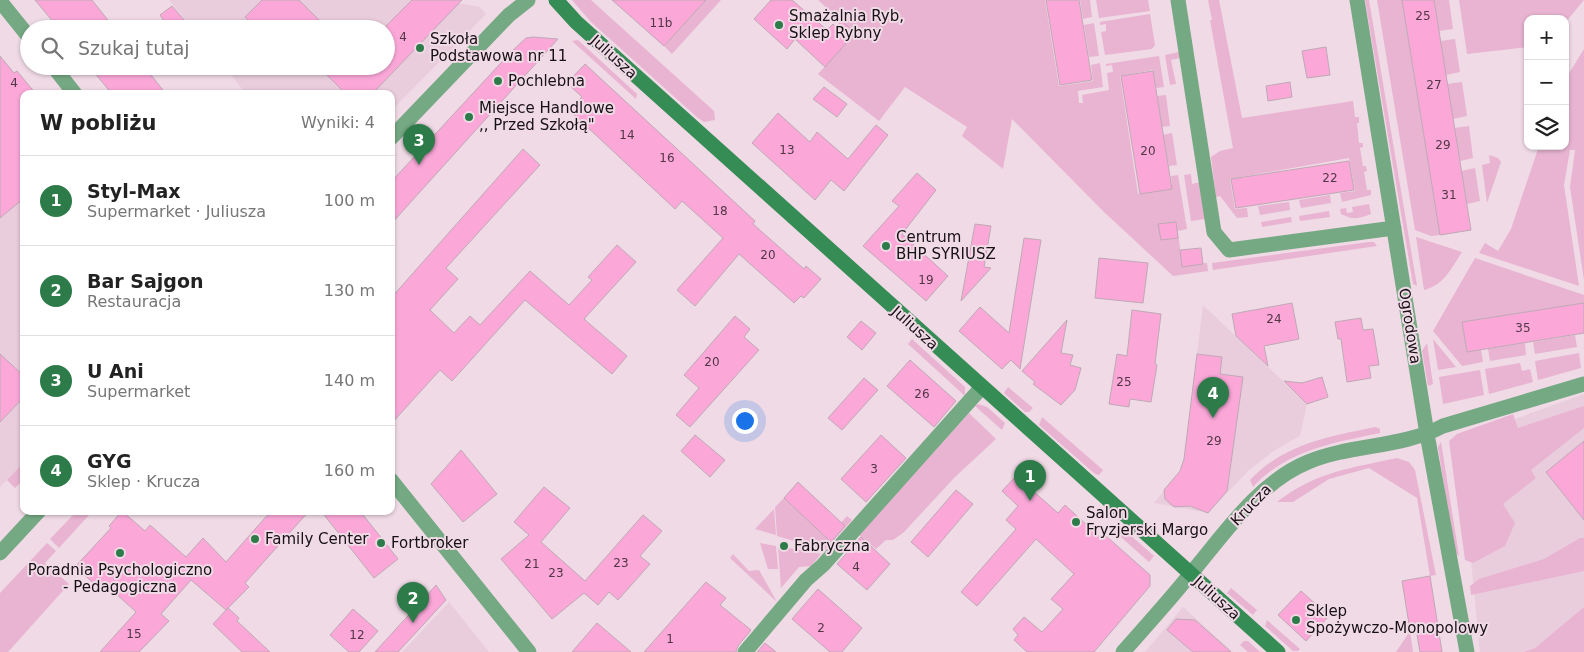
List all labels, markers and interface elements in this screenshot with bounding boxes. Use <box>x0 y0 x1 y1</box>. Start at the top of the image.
place label: Smażalnia Ryb, Sklep Rybny <box>789 7 904 42</box>
house number: 25 <box>1415 9 1431 23</box>
map controls <box>1524 15 1569 150</box>
button: + <box>1524 15 1569 60</box>
house number: 11b <box>650 16 672 30</box>
marker: Smażalnia Ryb, Sklep Rybny <box>773 19 785 31</box>
search box <box>20 20 395 75</box>
house number: 4 <box>399 30 407 44</box>
place label: Szkoła Podstawowa nr 11 <box>430 30 567 65</box>
street label: Juliusza <box>586 31 641 83</box>
icon: search <box>38 34 66 62</box>
text: Szukaj tutaj <box>78 37 190 59</box>
marker: Szkoła Podstawowa nr 11 <box>414 42 426 54</box>
button: − <box>1524 60 1569 105</box>
place label: Pochlebna <box>508 72 585 90</box>
marker: Pochlebna <box>492 75 504 87</box>
house number: 4 <box>10 76 18 90</box>
house number: 27 <box>1426 78 1442 92</box>
place label: Miejsce Handlowe ,, Przed Szkołą" <box>479 99 614 134</box>
button: layers <box>1524 105 1569 150</box>
text: W pobliżu <box>40 111 157 135</box>
marker: Miejsce Handlowe ,, Przed Szkołą" <box>463 111 475 123</box>
text: Wyniki: 4 <box>301 113 375 132</box>
pin: 3 <box>403 124 435 165</box>
house number: 14 <box>619 128 635 142</box>
house number: 29 <box>1435 138 1451 152</box>
house number: 13 <box>779 143 795 157</box>
house number: 20 <box>1140 144 1156 158</box>
house number: 16 <box>659 151 675 165</box>
house number: 22 <box>1322 171 1338 185</box>
text: Styl-Max <box>87 180 181 202</box>
house number: 31 <box>1441 188 1457 202</box>
text: 1 <box>50 191 62 210</box>
text: 100 m <box>324 191 375 210</box>
text: Supermarket · Juliusza <box>87 202 266 221</box>
house number: 18 <box>712 204 728 218</box>
place label: Centrum BHP SYRIUSZ <box>896 228 996 263</box>
marker: Centrum BHP SYRIUSZ <box>880 240 892 252</box>
house number: 20 <box>760 248 776 262</box>
text: Bar Sajgon <box>87 270 204 292</box>
house number: 19 <box>918 273 934 287</box>
text: 2 <box>50 281 62 300</box>
text: 130 m <box>324 281 375 300</box>
street label: Ogrodowa <box>1395 287 1425 365</box>
text: Restauracja <box>87 292 181 311</box>
street label: Juliusza <box>887 302 942 354</box>
house number: 24 <box>1266 312 1282 326</box>
house number: 35 <box>1515 321 1531 335</box>
house number: 20 <box>704 355 720 369</box>
text: U Ani <box>87 360 144 382</box>
text: 3 <box>50 371 62 390</box>
text: 140 m <box>324 371 375 390</box>
house number: 25 <box>1116 375 1132 389</box>
pin: 4 <box>1197 377 1229 418</box>
text: Supermarket <box>87 382 190 401</box>
house number: 26 <box>914 387 930 401</box>
your location <box>732 408 758 434</box>
house number: 29 <box>1206 434 1222 448</box>
text: GYG <box>87 450 132 472</box>
pin: 1 <box>1014 460 1046 501</box>
text: 4 <box>50 461 62 480</box>
text: 160 m <box>324 461 375 480</box>
house number: 3 <box>870 462 878 476</box>
text: Sklep · Krucza <box>87 472 200 491</box>
street label: Krucza <box>1227 480 1275 530</box>
place label: Salon Fryzjerski Margo <box>1086 504 1208 539</box>
marker: Salon Fryzjerski Margo <box>1070 516 1082 528</box>
place label: Family Center <box>265 530 369 548</box>
marker: Family Center <box>249 533 261 545</box>
place label: Fortbroker <box>391 534 469 552</box>
marker: Fortbroker <box>375 537 387 549</box>
place label: Fabryczna <box>794 537 870 555</box>
marker: Fabryczna <box>778 540 790 552</box>
marker: Poradnia Psychologiczno - Pedagogiczna <box>114 547 126 559</box>
house number: 23 <box>613 556 629 570</box>
house number: 21 <box>524 557 540 571</box>
house number: 4 <box>852 560 860 574</box>
place label: Poradnia Psychologiczno - Pedagogiczna <box>28 561 212 596</box>
house number: 23 <box>548 566 564 580</box>
street label: Juliusza <box>1189 572 1244 624</box>
pin: 2 <box>397 582 429 623</box>
place label: Sklep Spożywczo-Monopolowy <box>1306 602 1488 637</box>
marker: Sklep Spożywczo-Monopolowy <box>1290 614 1302 626</box>
house number: 2 <box>817 621 825 635</box>
house number: 15 <box>126 627 142 641</box>
house number: 12 <box>349 628 365 642</box>
house number: 1 <box>666 632 674 646</box>

